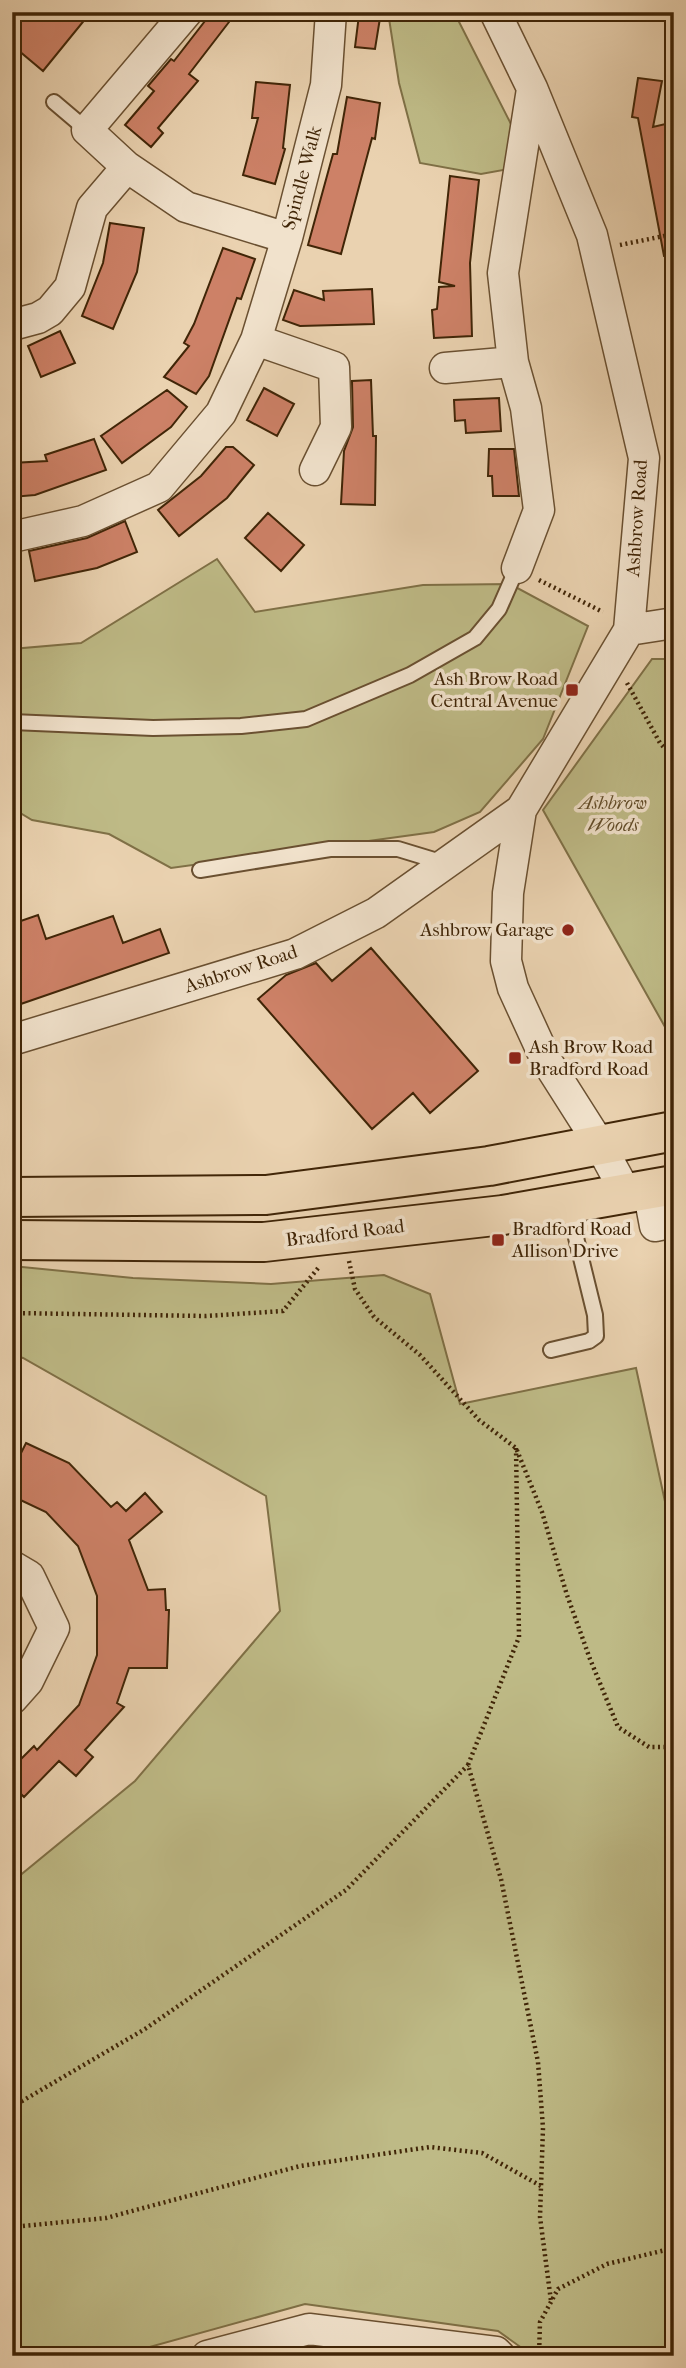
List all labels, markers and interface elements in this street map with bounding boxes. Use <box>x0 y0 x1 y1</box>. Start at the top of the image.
street label: Spindle Walk <box>278 123 326 232</box>
street label: Ashbrow Road <box>622 458 652 578</box>
place label: Ash Brow Road Central Avenue <box>431 668 559 712</box>
marker: Ash Brow Road Central Avenue <box>564 682 580 698</box>
park label: Ashbrow Woods <box>577 792 647 836</box>
place label: Ashbrow Garage <box>419 919 554 941</box>
marker: Ashbrow Garage <box>560 922 576 938</box>
street label: Ashbrow Road <box>181 940 301 998</box>
place label: Ash Brow Road Bradford Road <box>528 1036 654 1080</box>
marker: Ash Brow Road Bradford Road <box>507 1050 523 1066</box>
street label: Bradford Road <box>284 1215 406 1251</box>
place label: Bradford Road Allison Drive <box>511 1218 632 1262</box>
marker: Bradford Road Allison Drive <box>490 1232 506 1248</box>

